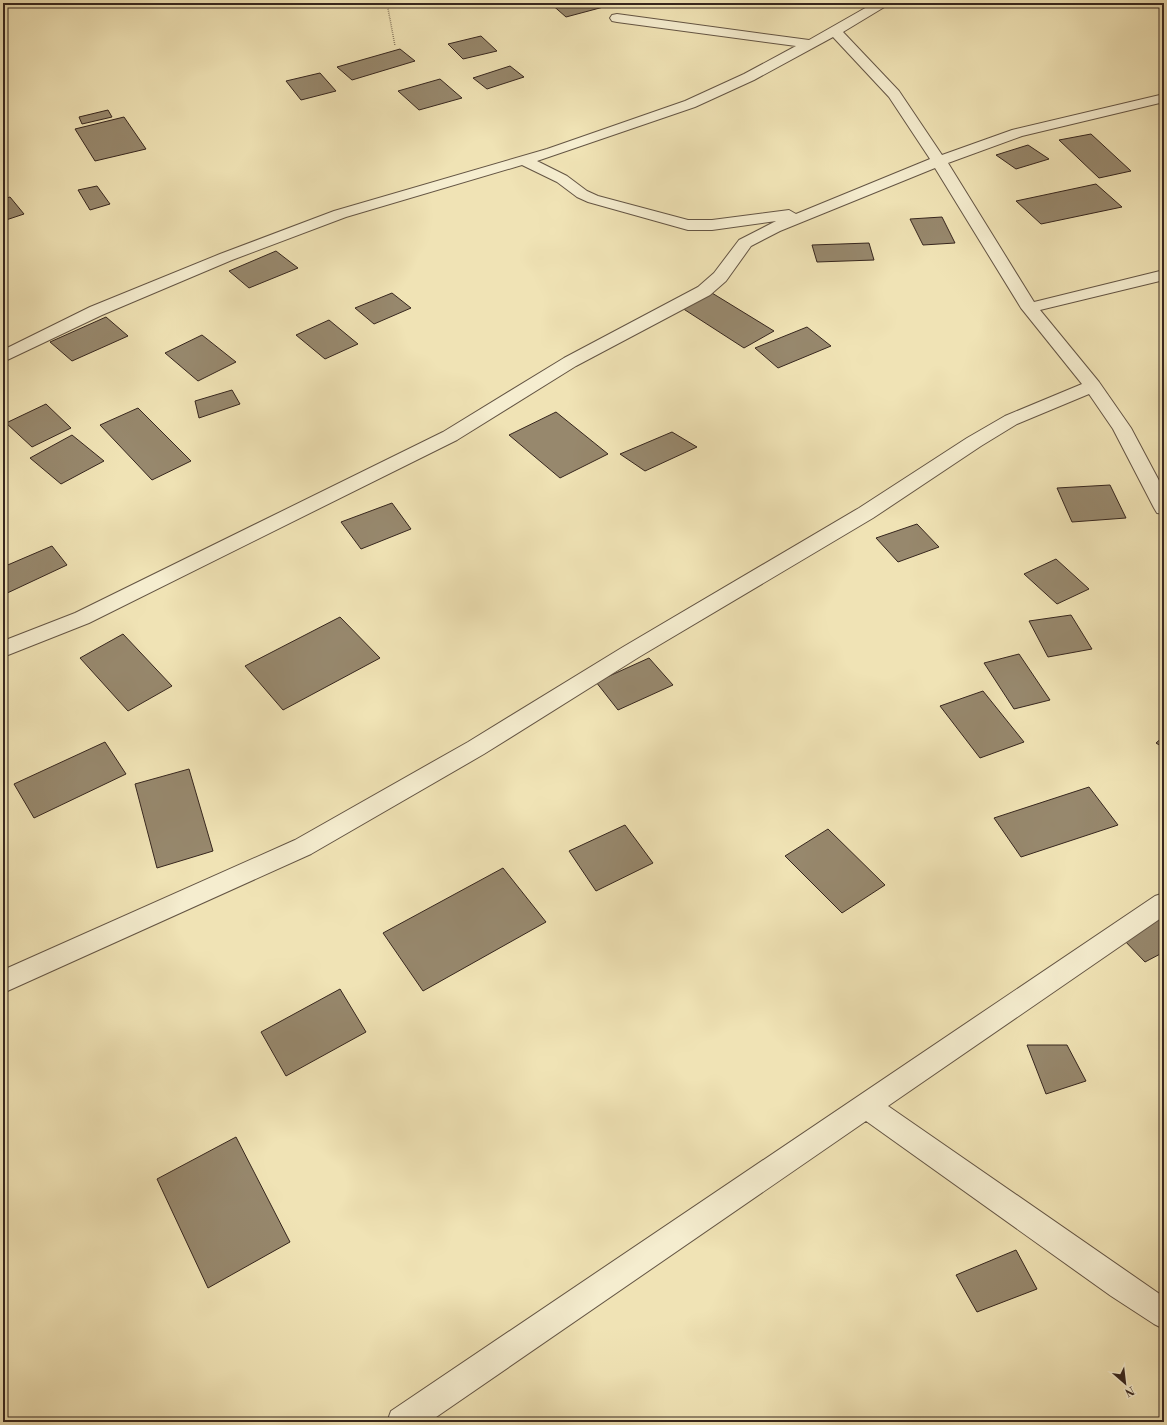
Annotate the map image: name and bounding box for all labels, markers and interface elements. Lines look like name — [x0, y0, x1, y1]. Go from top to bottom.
north arrow — [1105, 1363, 1145, 1403]
text: N — [1122, 1383, 1136, 1399]

